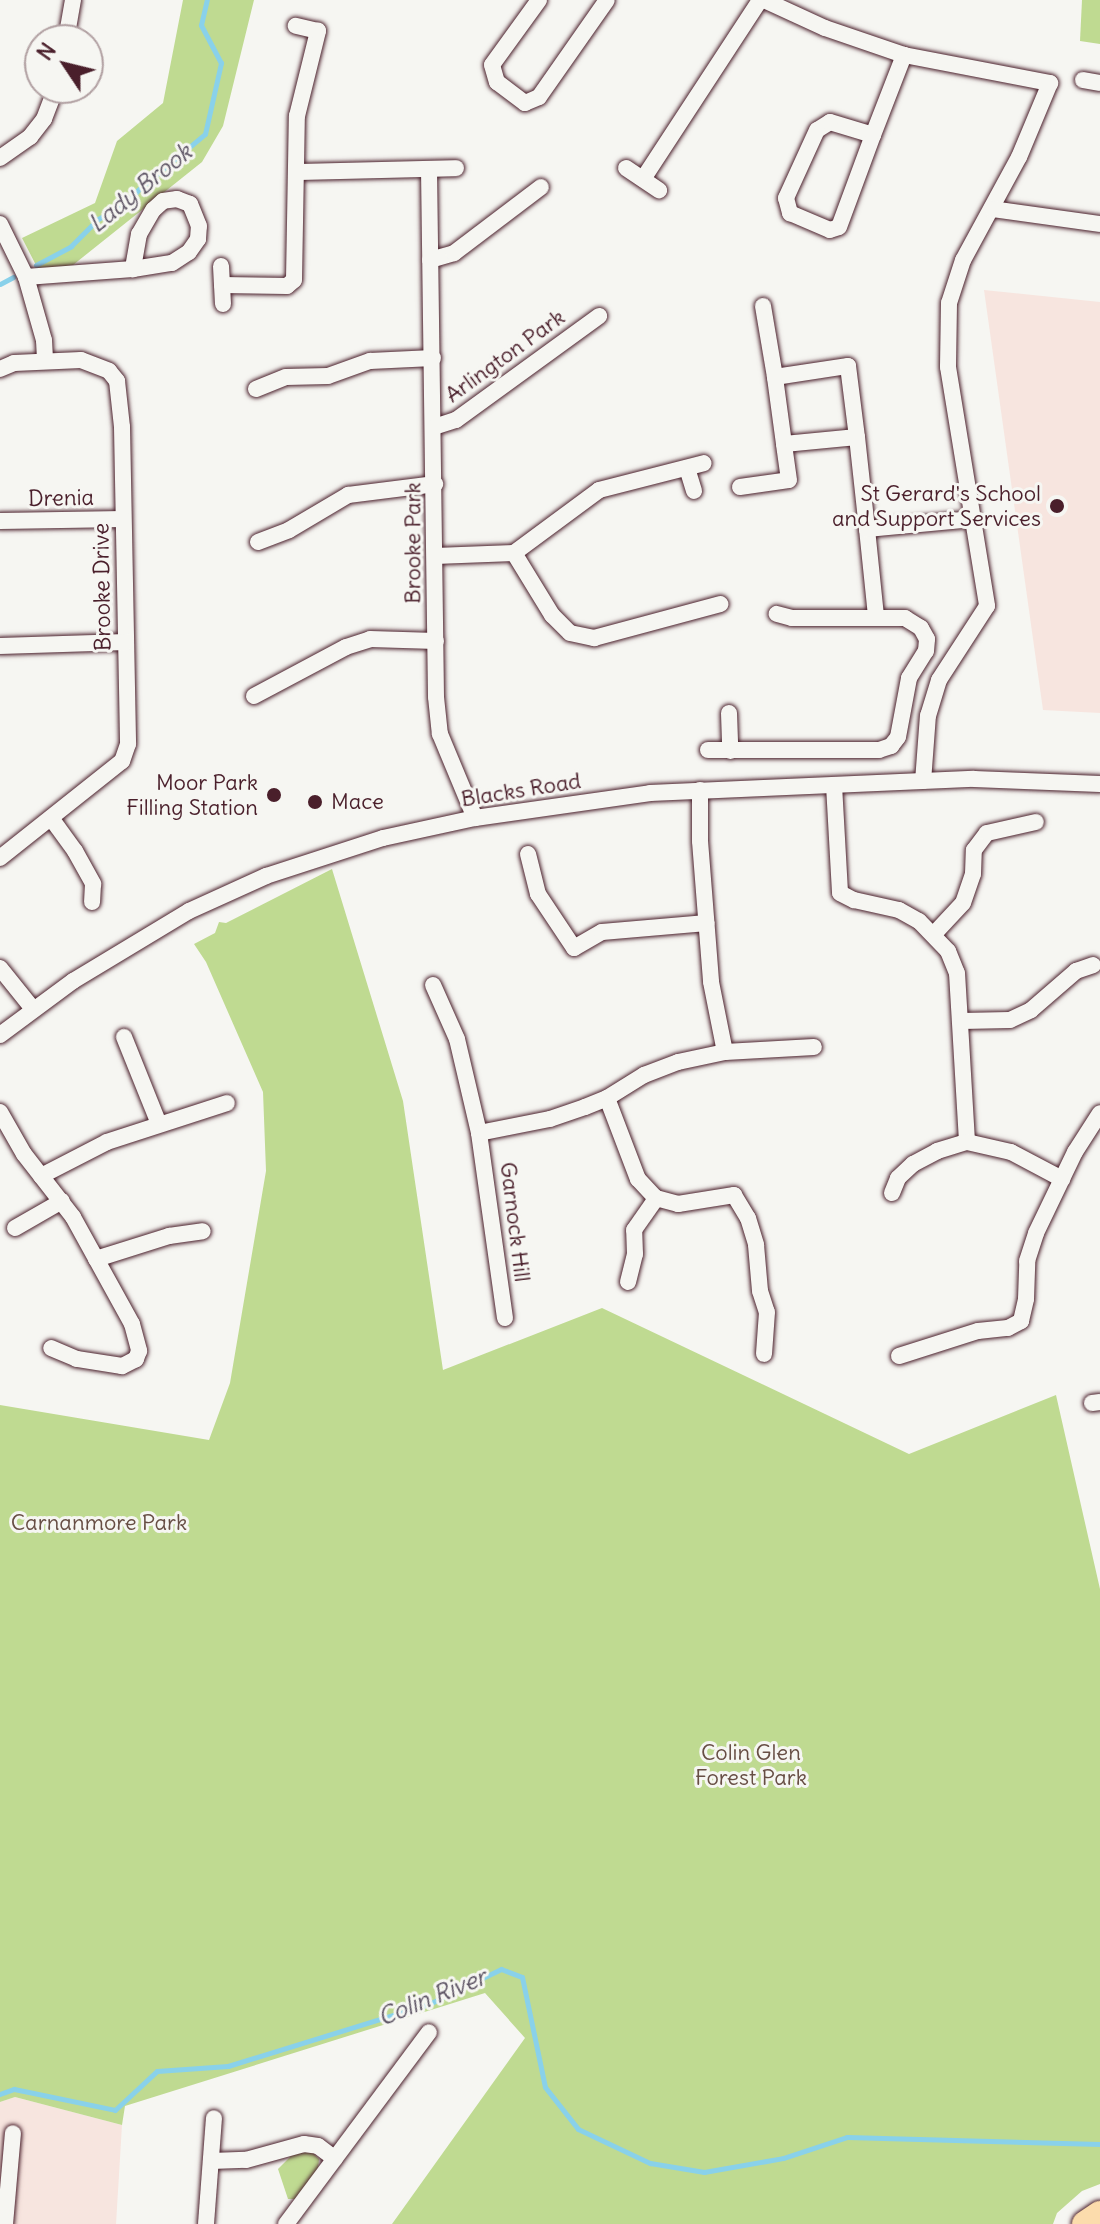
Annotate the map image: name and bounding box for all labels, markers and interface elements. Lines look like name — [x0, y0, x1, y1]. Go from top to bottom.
north arrow — [24, 24, 104, 104]
text: N — [30, 37, 62, 66]
water label: Lady Brook — [83, 138, 197, 238]
street label: Arlington Park — [440, 304, 570, 408]
place label: St Gerard's School and Support Services — [832, 480, 1041, 532]
street label: Brooke Park — [400, 482, 426, 604]
street label: Drenia — [28, 484, 94, 512]
marker: St Gerard's School and Support Services — [1048, 497, 1066, 515]
street label: Brooke Drive — [88, 523, 116, 651]
street label: Blacks Road — [459, 767, 583, 813]
place label: Moor Park Filling Station — [126, 769, 258, 820]
marker: Moor Park Filling Station — [265, 786, 283, 804]
place label: Mace — [331, 789, 384, 815]
marker: Mace — [306, 793, 324, 811]
street label: Garnock Hill — [495, 1160, 535, 1284]
park label: Carnanmore Park — [11, 1510, 187, 1536]
park label: Colin Glen Forest Park — [695, 1739, 807, 1790]
water label: Colin River — [374, 1962, 490, 2032]

